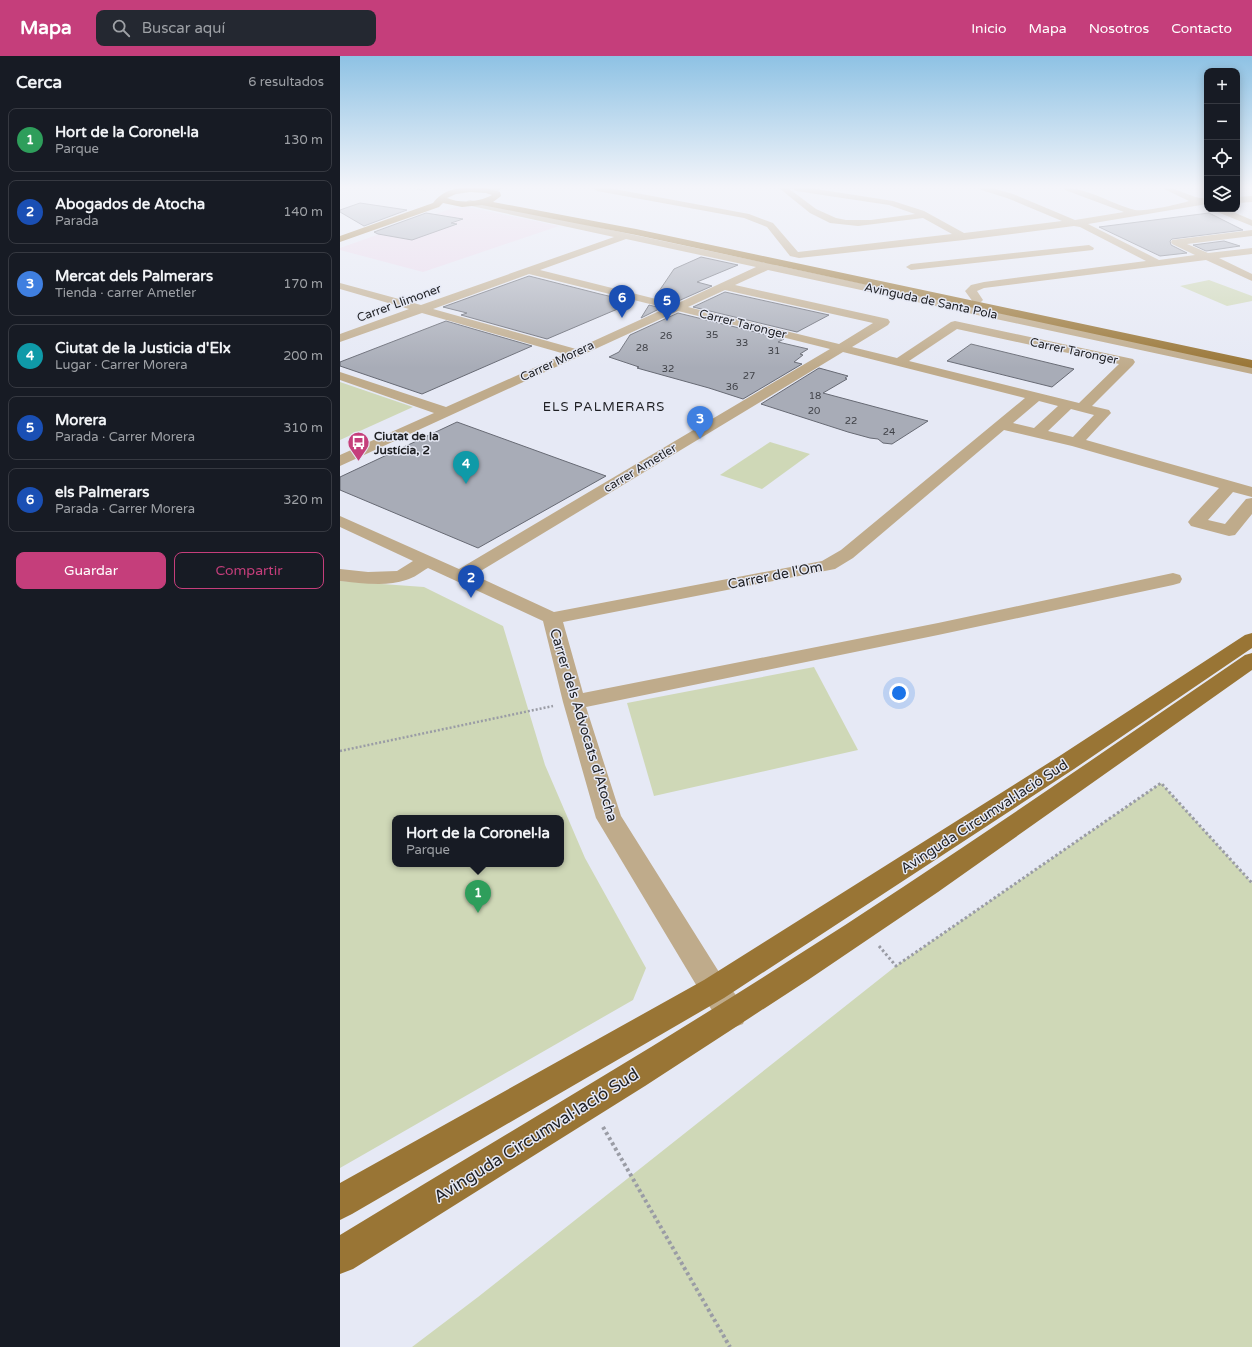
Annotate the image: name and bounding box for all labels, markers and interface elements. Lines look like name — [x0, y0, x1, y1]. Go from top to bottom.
search box — [96, 10, 376, 46]
text: Mapa — [20, 17, 72, 39]
icon: search — [110, 17, 132, 39]
text: Buscar aquí — [142, 19, 225, 37]
text: Inicio — [971, 20, 1007, 37]
text: Mapa — [1029, 20, 1067, 37]
text: Nosotros — [1089, 20, 1149, 37]
text: Contacto — [1171, 20, 1232, 37]
map controls — [1204, 68, 1240, 212]
button: + — [1204, 68, 1240, 104]
text: Cerca — [16, 72, 62, 93]
text: 6 resultados — [248, 74, 324, 90]
button: − — [1204, 104, 1240, 140]
text: Hort de la Coronel·la — [55, 123, 199, 141]
text: 1 — [26, 132, 34, 148]
text: 130 m — [283, 132, 323, 148]
button: locate — [1204, 140, 1240, 176]
text: Parque — [55, 141, 99, 157]
button: layers — [1204, 176, 1240, 212]
text: Abogados de Atocha — [55, 195, 205, 213]
text: 2 — [26, 204, 34, 220]
text: 140 m — [283, 204, 323, 220]
text: Parada — [55, 213, 99, 229]
text: Mercat dels Palmerars — [55, 267, 213, 285]
text: 3 — [26, 276, 34, 292]
text: 170 m — [283, 276, 323, 292]
street label: Avinguda de Santa Pola — [863, 280, 999, 322]
street label: Carrer Llimoner — [355, 281, 443, 325]
text: Tienda · carrer Ametler — [55, 285, 196, 301]
pin: 6 — [609, 285, 635, 318]
pin: 5 — [654, 288, 680, 321]
street label: Carrer Taronger — [698, 306, 789, 342]
house number: 35 — [706, 329, 718, 341]
house number: 26 — [660, 330, 672, 342]
street label: Carrer Taronger — [1029, 335, 1120, 367]
house number: 33 — [736, 337, 748, 349]
street label: Carrer Morera — [518, 338, 596, 384]
text: Ciutat de la Justicia d'Elx — [55, 339, 231, 357]
house number: 28 — [636, 342, 648, 354]
house number: 31 — [768, 345, 780, 357]
text: 4 — [26, 348, 34, 364]
text: 200 m — [283, 348, 323, 364]
text: Lugar · Carrer Morera — [55, 357, 188, 373]
house number: 32 — [662, 363, 674, 375]
house number: 27 — [743, 370, 755, 382]
house number: 36 — [726, 381, 738, 393]
house number: 18 — [809, 390, 821, 402]
district label: ELS PALMERARS — [543, 399, 665, 415]
house number: 20 — [808, 405, 820, 417]
pin: 3 — [687, 406, 713, 439]
text: Morera — [55, 411, 107, 429]
house number: 22 — [845, 415, 857, 427]
text: 5 — [26, 420, 34, 436]
text: 310 m — [283, 420, 323, 436]
house number: 24 — [883, 426, 895, 438]
text: Parada · Carrer Morera — [55, 429, 195, 445]
place label: Ciutat de la Justícia, 2 — [373, 429, 439, 457]
bus stop icon: Ciutat de la Justícia, 2 — [346, 430, 372, 463]
street label: carrer Ametler — [601, 441, 679, 495]
pin: 4 — [453, 451, 479, 484]
text: els Palmerars — [55, 483, 150, 501]
text: 6 — [26, 492, 34, 508]
text: 320 m — [283, 492, 323, 508]
text: Parada · Carrer Morera — [55, 501, 195, 517]
button: Guardar — [16, 552, 166, 589]
button: Compartir — [174, 552, 324, 589]
street label: Carrer de l'Om — [726, 558, 824, 593]
pin: 2 — [458, 565, 484, 598]
street label: Carrer dels Advocats d'Atocha — [546, 626, 621, 824]
your location — [889, 683, 909, 703]
street label: Avinguda Circumval·lació Sud — [897, 756, 1071, 877]
popup — [392, 815, 564, 867]
text: Hort de la Coronel·la — [406, 824, 550, 842]
text: Parque — [406, 842, 450, 858]
pin: 1 — [465, 880, 491, 913]
street label: Avinguda Circumval·lació Sud — [430, 1063, 643, 1207]

